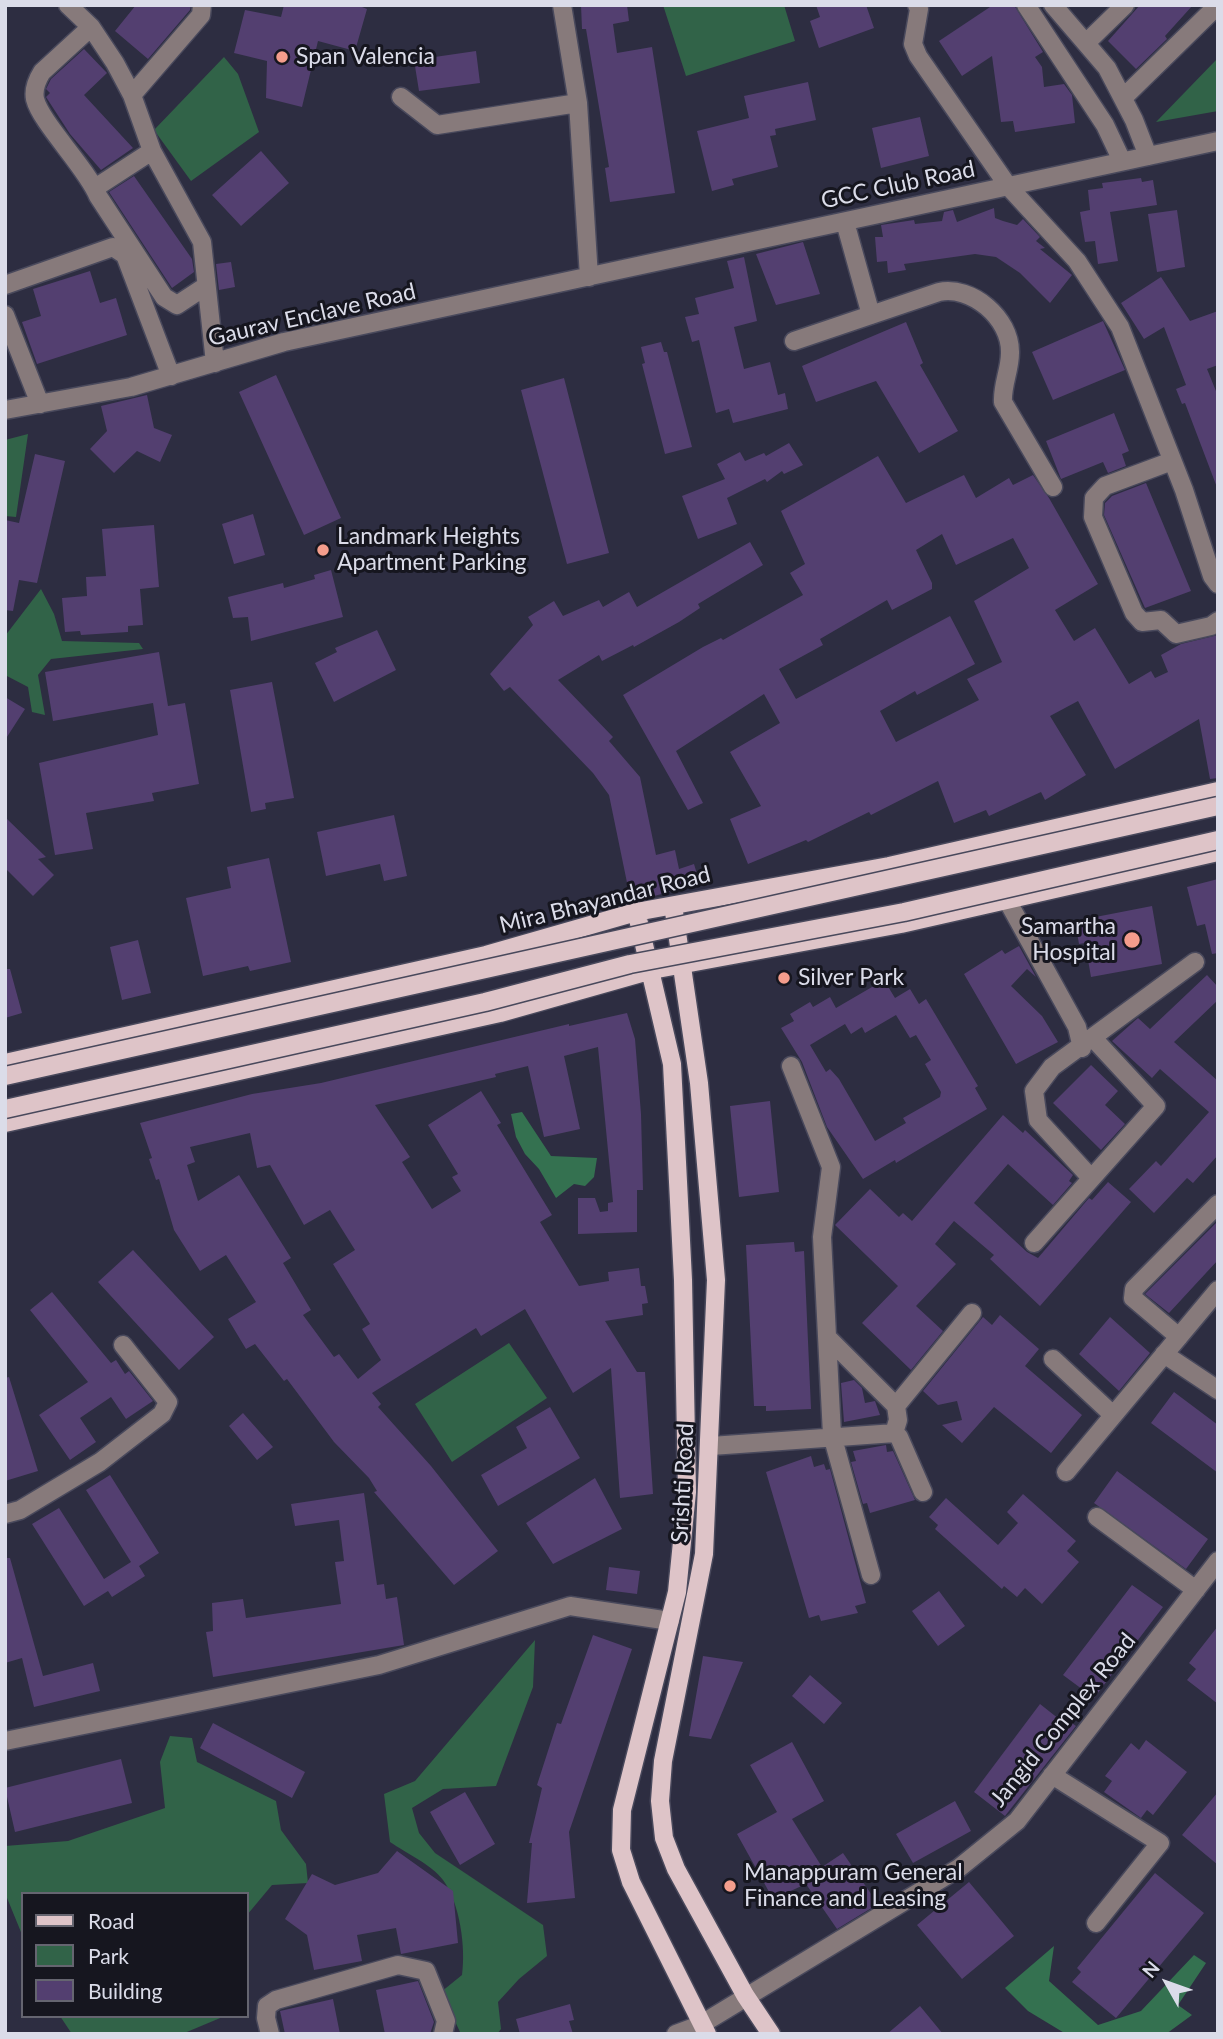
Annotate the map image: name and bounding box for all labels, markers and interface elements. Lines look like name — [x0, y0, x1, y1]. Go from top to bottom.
place label: Span Valencia — [296, 43, 435, 71]
marker: Span Valencia — [274, 49, 290, 65]
street label: GCC Club Road — [819, 155, 977, 215]
street label: Gaurav Enclave Road — [206, 278, 418, 352]
place label: Landmark Heights Apartment Parking — [337, 523, 527, 577]
marker: Landmark Heights Apartment Parking — [315, 542, 331, 558]
street label: Mira Bhayandar Road — [497, 860, 713, 940]
place label: Samartha Hospital — [1021, 913, 1116, 967]
marker: Samartha Hospital — [1122, 930, 1142, 950]
place label: Silver Park — [798, 964, 904, 992]
marker: Silver Park — [776, 970, 792, 986]
street label: Srishti Road — [666, 1422, 700, 1544]
street label: Jangid Complex Road — [984, 1628, 1142, 1812]
place label: Manappuram General Finance and Leasing — [744, 1859, 963, 1913]
marker: Manappuram General Finance and Leasing — [722, 1878, 738, 1894]
legend — [21, 1892, 248, 2018]
text: Road — [88, 1908, 135, 1933]
text: Park — [88, 1943, 129, 1968]
north arrow — [1132, 1948, 1202, 2018]
text: N — [1137, 1956, 1164, 1982]
text: Building — [88, 1978, 163, 2003]

